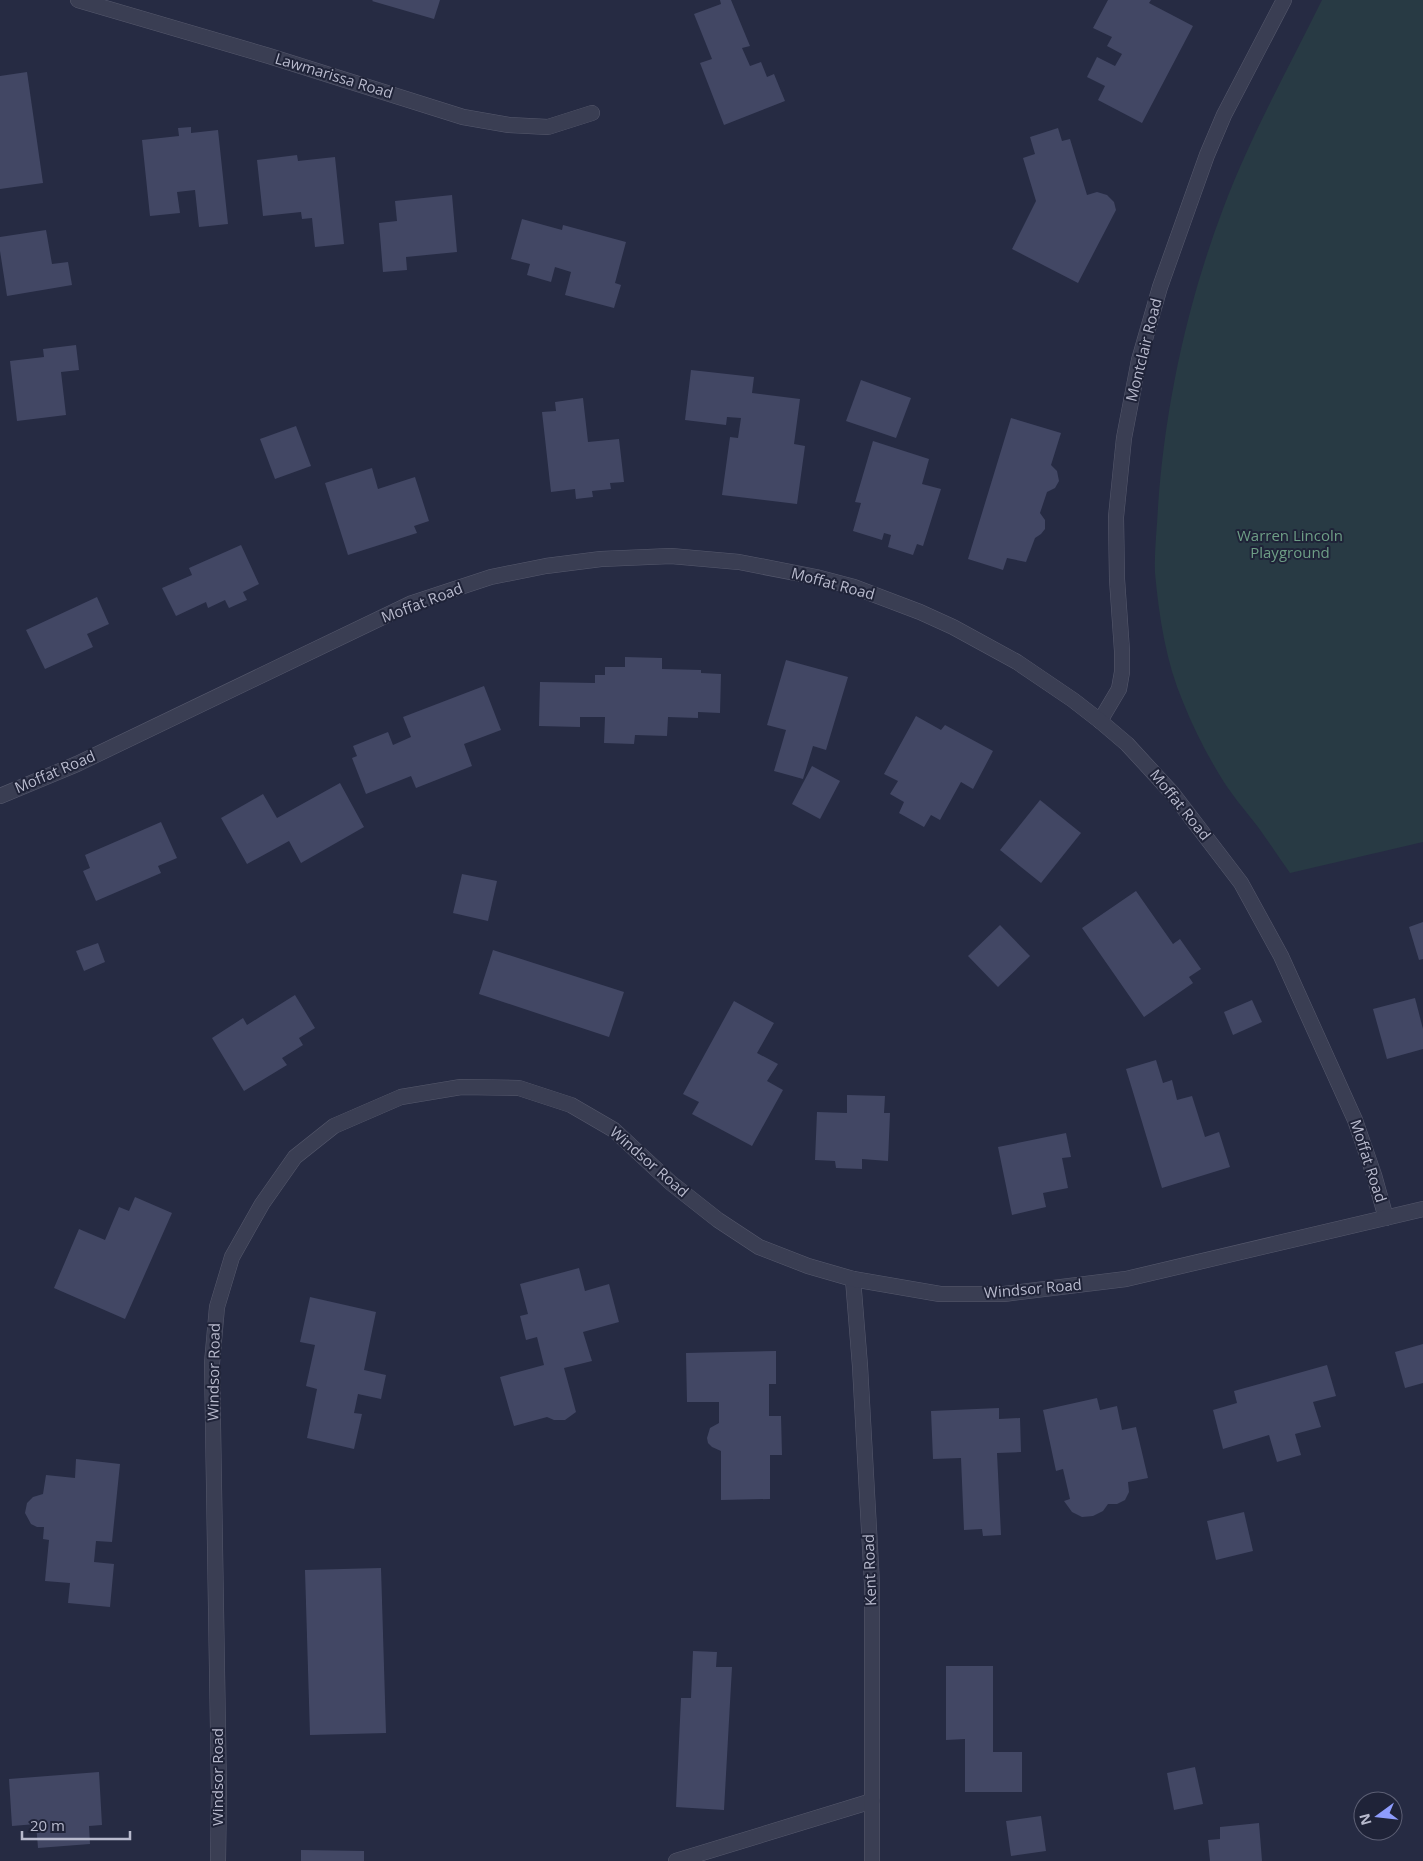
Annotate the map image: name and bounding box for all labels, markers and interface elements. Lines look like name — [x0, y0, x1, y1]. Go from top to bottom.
street label: Lawmarissa Road — [273, 48, 396, 102]
street label: Montclair Road — [1121, 296, 1166, 404]
park label: Warren Lincoln Playground — [1237, 525, 1343, 562]
street label: Moffat Road — [789, 562, 877, 604]
street label: Moffat Road — [378, 577, 465, 627]
street label: Moffat Road — [11, 745, 98, 797]
street label: Moffat Road — [1146, 765, 1216, 844]
street label: Moffat Road — [1346, 1117, 1392, 1205]
street label: Windsor Road — [606, 1122, 693, 1201]
street label: Windsor Road — [983, 1274, 1083, 1302]
street label: Windsor Road — [202, 1323, 224, 1421]
street label: Kent Road — [858, 1534, 880, 1606]
street label: Windsor Road — [207, 1728, 227, 1826]
north arrow — [1353, 1791, 1403, 1841]
scale bar — [22, 1808, 130, 1840]
text: N — [1354, 1812, 1376, 1827]
text: 20 m — [30, 1815, 65, 1835]

